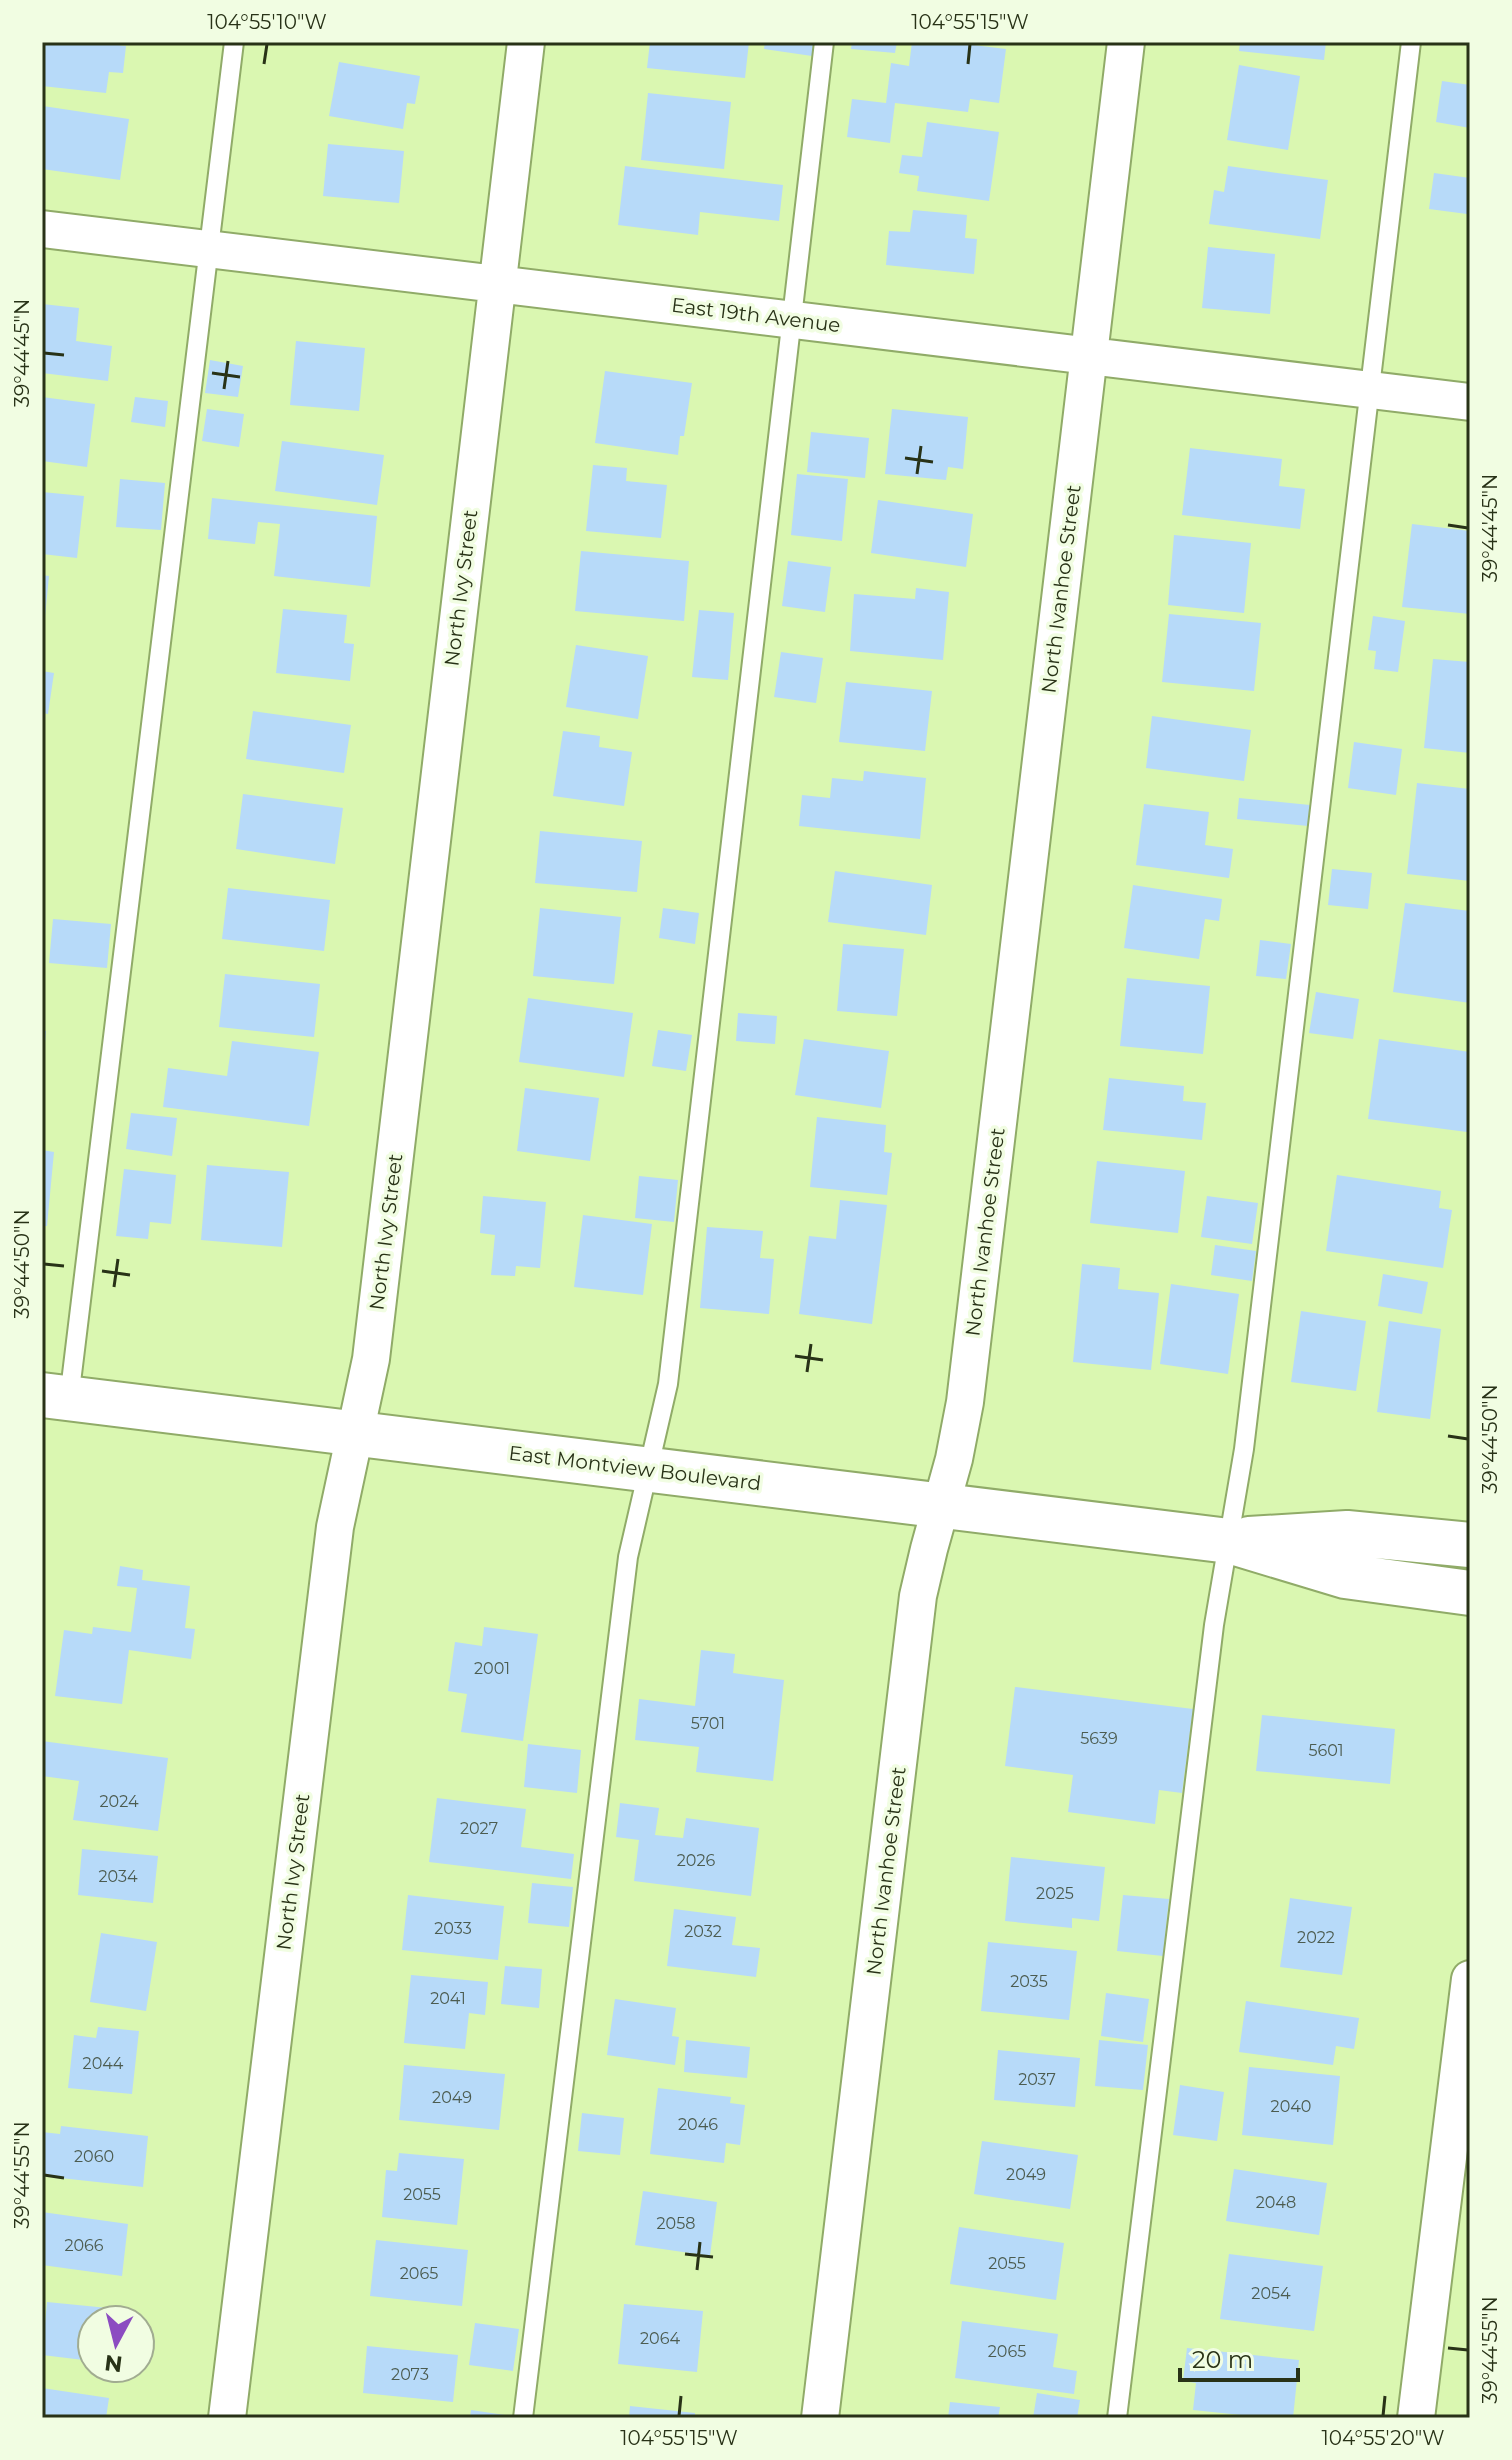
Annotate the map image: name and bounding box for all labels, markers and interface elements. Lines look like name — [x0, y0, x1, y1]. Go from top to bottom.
text: 104°55'10"W — [207, 10, 327, 34]
text: 104°55'15"W — [911, 10, 1029, 34]
street label: East 19th Avenue — [670, 293, 842, 337]
text: 39°44'45"N — [10, 299, 34, 407]
text: 39°44'45"N — [1478, 474, 1502, 582]
street label: North Ivanhoe Street — [1036, 483, 1086, 695]
street label: North Ivy Street — [440, 508, 482, 668]
street label: North Ivanhoe Street — [960, 1126, 1010, 1338]
street label: North Ivy Street — [365, 1152, 407, 1312]
text: 39°44'50"N — [10, 1209, 34, 1319]
text: 39°44'50"N — [1478, 1384, 1502, 1494]
street label: East Montview Boulevard — [507, 1441, 763, 1495]
house number: 2001 — [474, 1659, 510, 1678]
house number: 5701 — [691, 1714, 725, 1733]
house number: 5639 — [1080, 1729, 1118, 1748]
house number: 5601 — [1308, 1741, 1344, 1760]
street label: North Ivanhoe Street — [861, 1765, 911, 1977]
house number: 2024 — [100, 1792, 139, 1811]
street label: North Ivy Street — [272, 1792, 314, 1952]
house number: 2027 — [460, 1819, 498, 1838]
house number: 2026 — [677, 1851, 715, 1870]
house number: 2034 — [98, 1867, 138, 1886]
house number: 2025 — [1036, 1884, 1074, 1903]
house number: 2033 — [434, 1919, 472, 1938]
house number: 2032 — [684, 1922, 722, 1941]
house number: 2022 — [1297, 1928, 1335, 1947]
house number: 2035 — [1010, 1972, 1048, 1991]
house number: 2041 — [430, 1989, 466, 2008]
house number: 2044 — [83, 2054, 124, 2073]
house number: 2037 — [1018, 2070, 1056, 2089]
house number: 2049 — [432, 2088, 472, 2107]
house number: 2040 — [1271, 2097, 1311, 2116]
house number: 2046 — [678, 2115, 718, 2134]
text: 39°44'55"N — [10, 2121, 34, 2229]
house number: 2060 — [74, 2147, 114, 2166]
house number: 2049 — [1006, 2165, 1046, 2184]
house number: 2055 — [403, 2185, 441, 2204]
house number: 2048 — [1256, 2193, 1296, 2212]
house number: 2058 — [657, 2214, 695, 2233]
house number: 2066 — [64, 2236, 104, 2255]
house number: 2055 — [988, 2254, 1026, 2273]
house number: 2065 — [400, 2264, 438, 2283]
house number: 2054 — [1251, 2284, 1291, 2303]
text: 39°44'55"N — [1478, 2296, 1502, 2404]
north arrow — [76, 2304, 156, 2384]
house number: 2064 — [640, 2329, 680, 2348]
scale bar — [1180, 2332, 1298, 2382]
house number: 2065 — [988, 2342, 1026, 2361]
text: 20 m — [1192, 2345, 1253, 2374]
text: N — [103, 2349, 124, 2378]
house number: 2073 — [391, 2365, 429, 2384]
text: 104°55'15"W — [620, 2426, 738, 2450]
text: 104°55'20"W — [1321, 2426, 1445, 2450]

